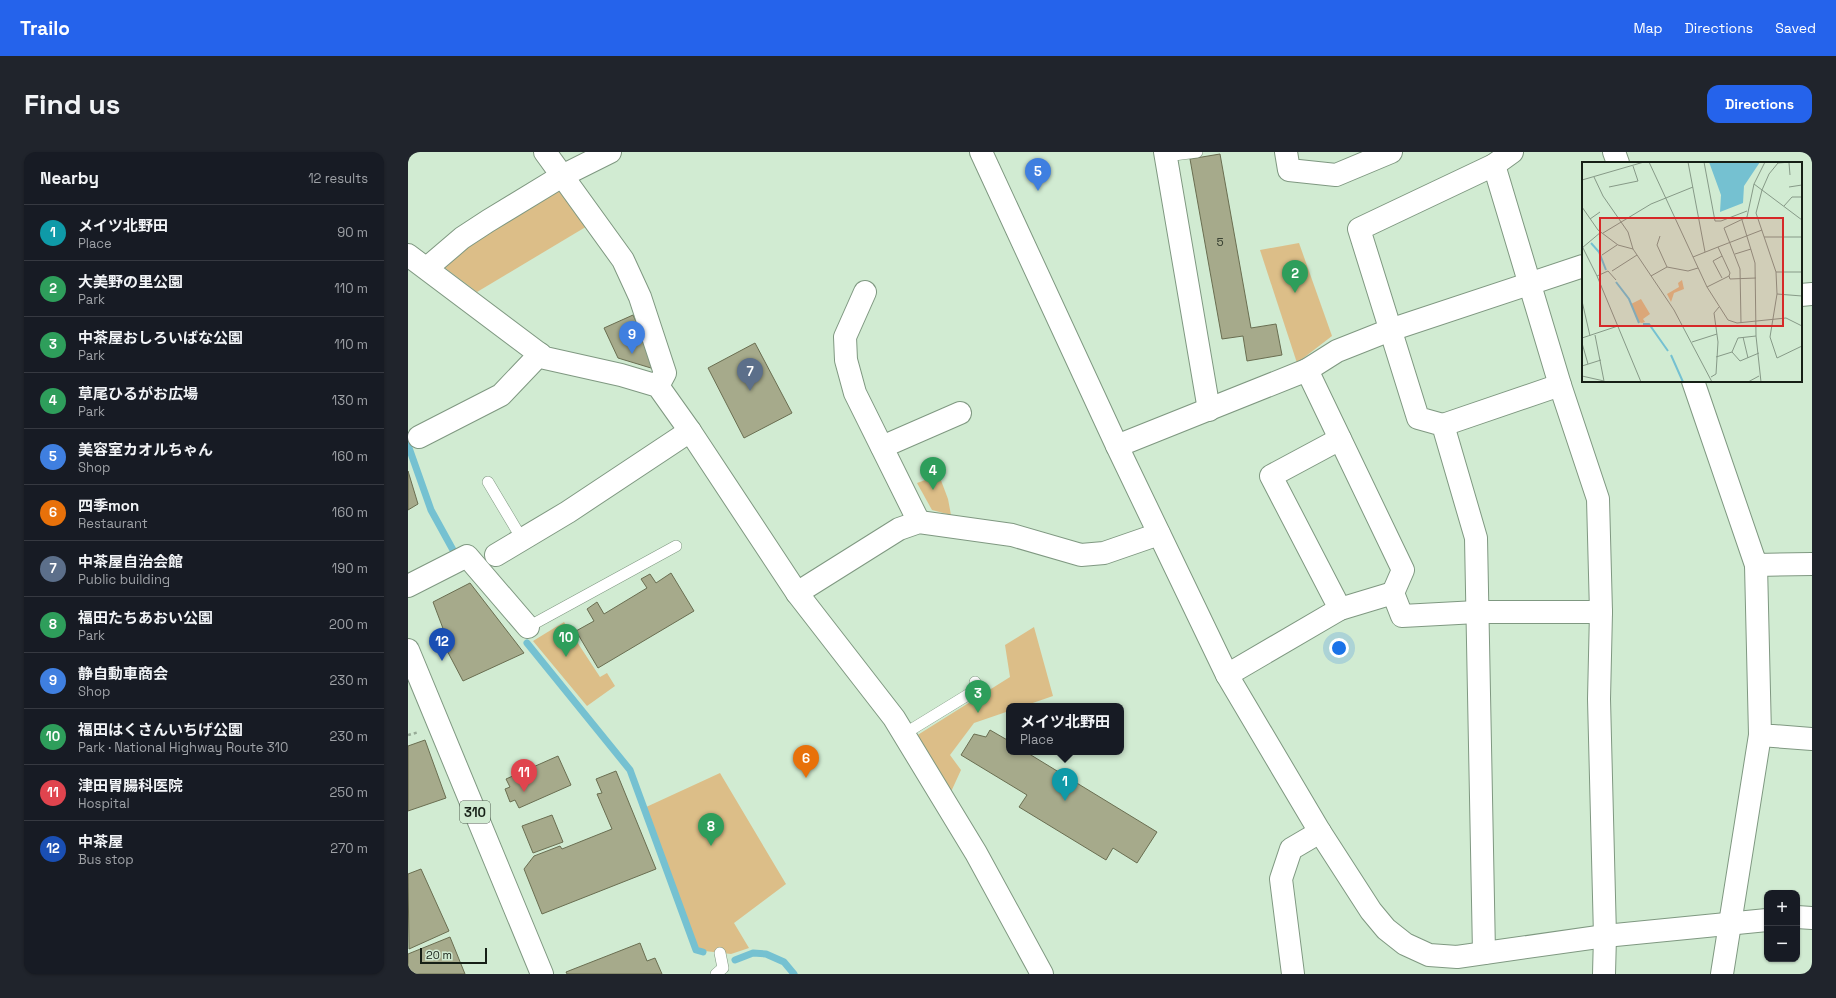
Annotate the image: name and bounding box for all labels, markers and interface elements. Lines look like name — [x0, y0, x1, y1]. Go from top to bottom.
text: Trailo — [20, 16, 70, 41]
text: Map — [1633, 19, 1663, 37]
text: Directions — [1685, 19, 1753, 37]
text: Saved — [1775, 19, 1816, 37]
button: Directions — [1707, 85, 1812, 123]
text: Find us — [24, 86, 121, 122]
pin: 5 — [1025, 158, 1051, 191]
inset map — [1582, 162, 1802, 382]
text: Nearby — [40, 167, 99, 189]
text: 12 results — [308, 170, 368, 187]
text: メイツ北野田 — [78, 216, 168, 235]
text: 1 — [50, 224, 56, 241]
text: 90 m — [337, 224, 368, 241]
house number: 5 — [1216, 234, 1224, 250]
text: Place — [78, 235, 112, 252]
pin: 2 — [1282, 260, 1308, 293]
text: 大美野の里公園 — [78, 272, 183, 291]
text: 2 — [49, 280, 57, 297]
text: 110 m — [334, 280, 368, 297]
text: Park — [78, 291, 105, 308]
pin: 9 — [619, 321, 645, 354]
text: 中茶屋おしろいばな公園 — [78, 328, 243, 347]
text: 3 — [49, 336, 57, 353]
text: 110 m — [334, 336, 368, 353]
text: Park — [78, 347, 105, 364]
pin: 7 — [737, 358, 763, 391]
text: 草尾ひるがお広場 — [78, 384, 198, 403]
text: 4 — [49, 392, 57, 409]
text: 130 m — [332, 392, 368, 409]
text: Park — [78, 403, 105, 420]
text: 美容室カオルちゃん — [78, 440, 213, 459]
text: 5 — [49, 448, 57, 465]
text: 160 m — [332, 448, 368, 465]
pin: 4 — [920, 457, 946, 490]
text: Shop — [78, 459, 110, 476]
text: 四季mon — [78, 496, 139, 515]
text: 6 — [49, 504, 57, 521]
text: 160 m — [332, 504, 368, 521]
text: Restaurant — [78, 515, 148, 532]
text: 中茶屋自治会館 — [78, 552, 183, 571]
text: 7 — [49, 560, 57, 577]
text: 190 m — [332, 560, 368, 577]
text: Public building — [78, 571, 170, 588]
text: 福田たちあおい公園 — [78, 608, 213, 627]
text: 8 — [49, 616, 57, 633]
text: 200 m — [329, 616, 368, 633]
pin: 10 — [553, 624, 579, 657]
text: Park — [78, 627, 105, 644]
pin: 12 — [429, 628, 455, 661]
your location — [1329, 638, 1349, 658]
text: 静自動車商会 — [78, 664, 168, 683]
text: 9 — [49, 672, 57, 689]
text: 230 m — [330, 672, 368, 689]
pin: 3 — [965, 680, 991, 713]
text: Shop — [78, 683, 110, 700]
popup — [1006, 703, 1124, 755]
text: メイツ北野田 — [1020, 712, 1110, 731]
text: 福田はくさんいちげ公園 — [78, 720, 243, 739]
text: 10 — [46, 728, 60, 745]
text: 230 m — [330, 728, 368, 745]
text: Place — [1020, 731, 1054, 748]
text: Park · National Highway Route 310 — [78, 739, 288, 756]
pin: 6 — [793, 745, 819, 778]
pin: 11 — [511, 759, 537, 792]
pin: 1 — [1052, 768, 1078, 801]
text: 津田胃腸科医院 — [78, 776, 183, 795]
text: 11 — [47, 784, 59, 801]
text: 250 m — [330, 784, 368, 801]
text: Hospital — [78, 795, 130, 812]
road number: 310 — [460, 801, 490, 823]
pin: 8 — [698, 813, 724, 846]
text: 中茶屋 — [78, 832, 123, 851]
text: 12 — [46, 840, 60, 857]
text: 270 m — [330, 840, 368, 857]
text: Bus stop — [78, 851, 134, 868]
map controls — [1764, 890, 1800, 962]
button: + — [1764, 890, 1800, 926]
button: − — [1764, 926, 1800, 962]
scale bar — [420, 946, 487, 965]
text: 20 m — [426, 948, 452, 962]

